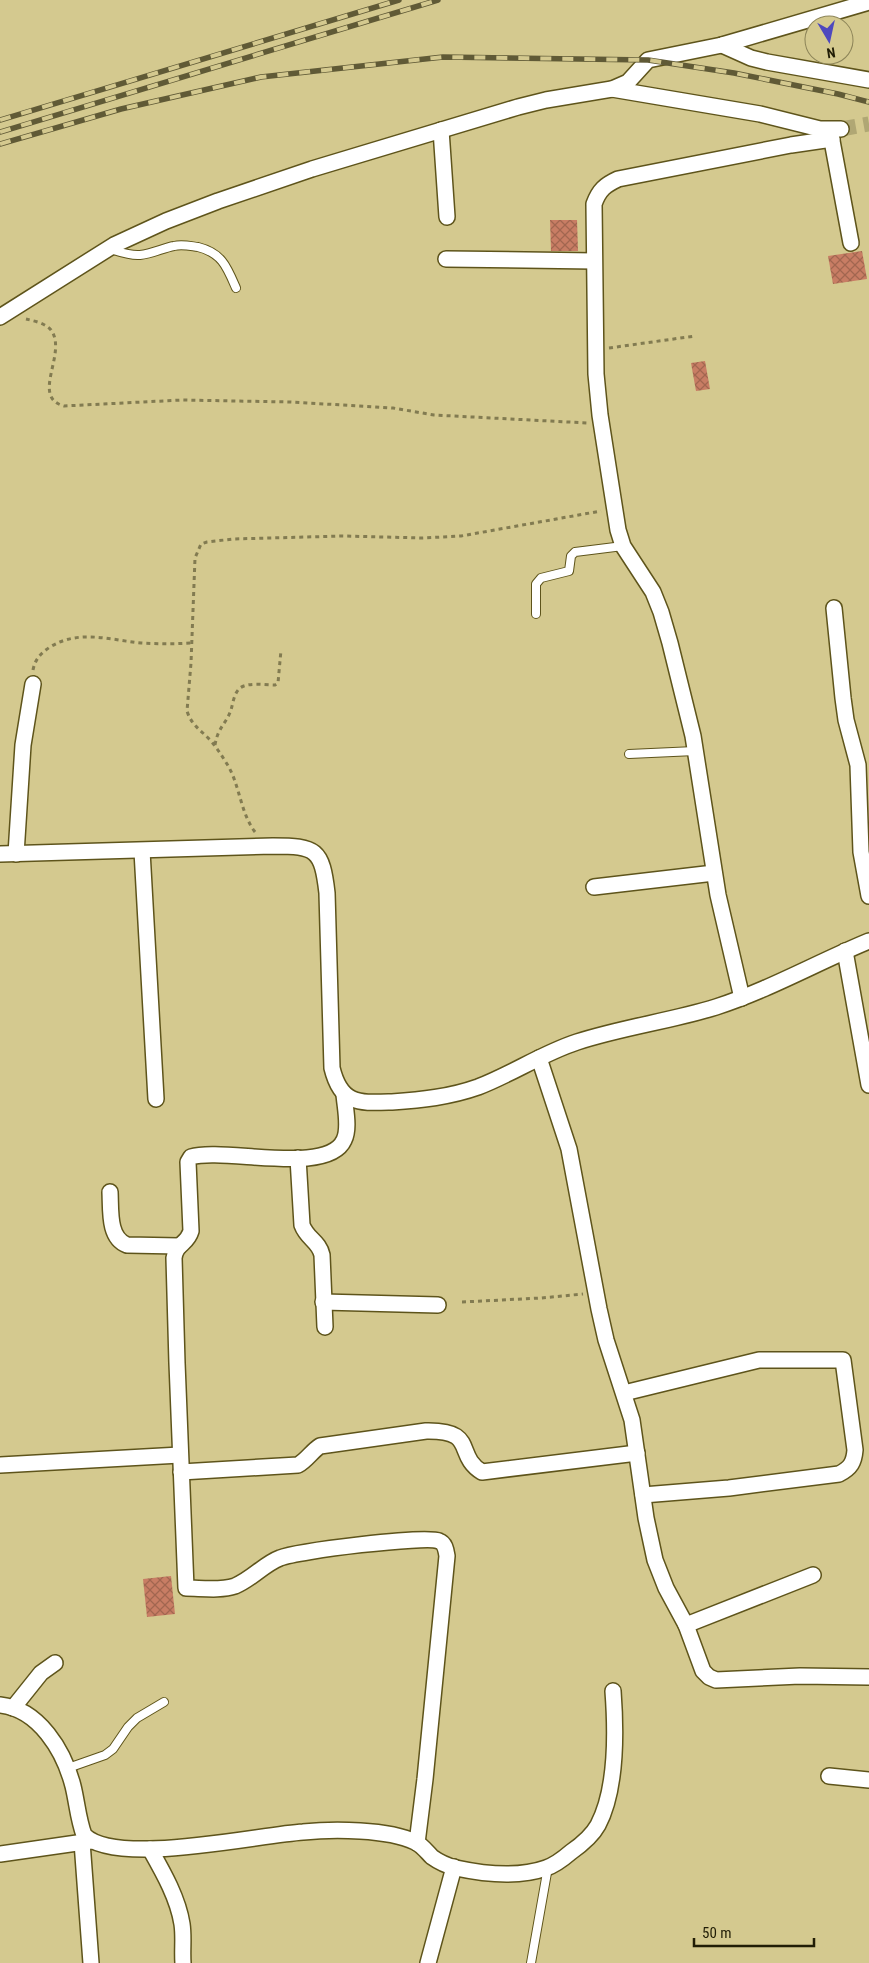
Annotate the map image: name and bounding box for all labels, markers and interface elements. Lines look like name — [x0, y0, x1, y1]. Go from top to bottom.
north arrow — [804, 15, 854, 65]
text: N — [826, 44, 837, 61]
scale bar — [694, 1916, 814, 1948]
text: 50 m — [702, 1924, 732, 1942]

